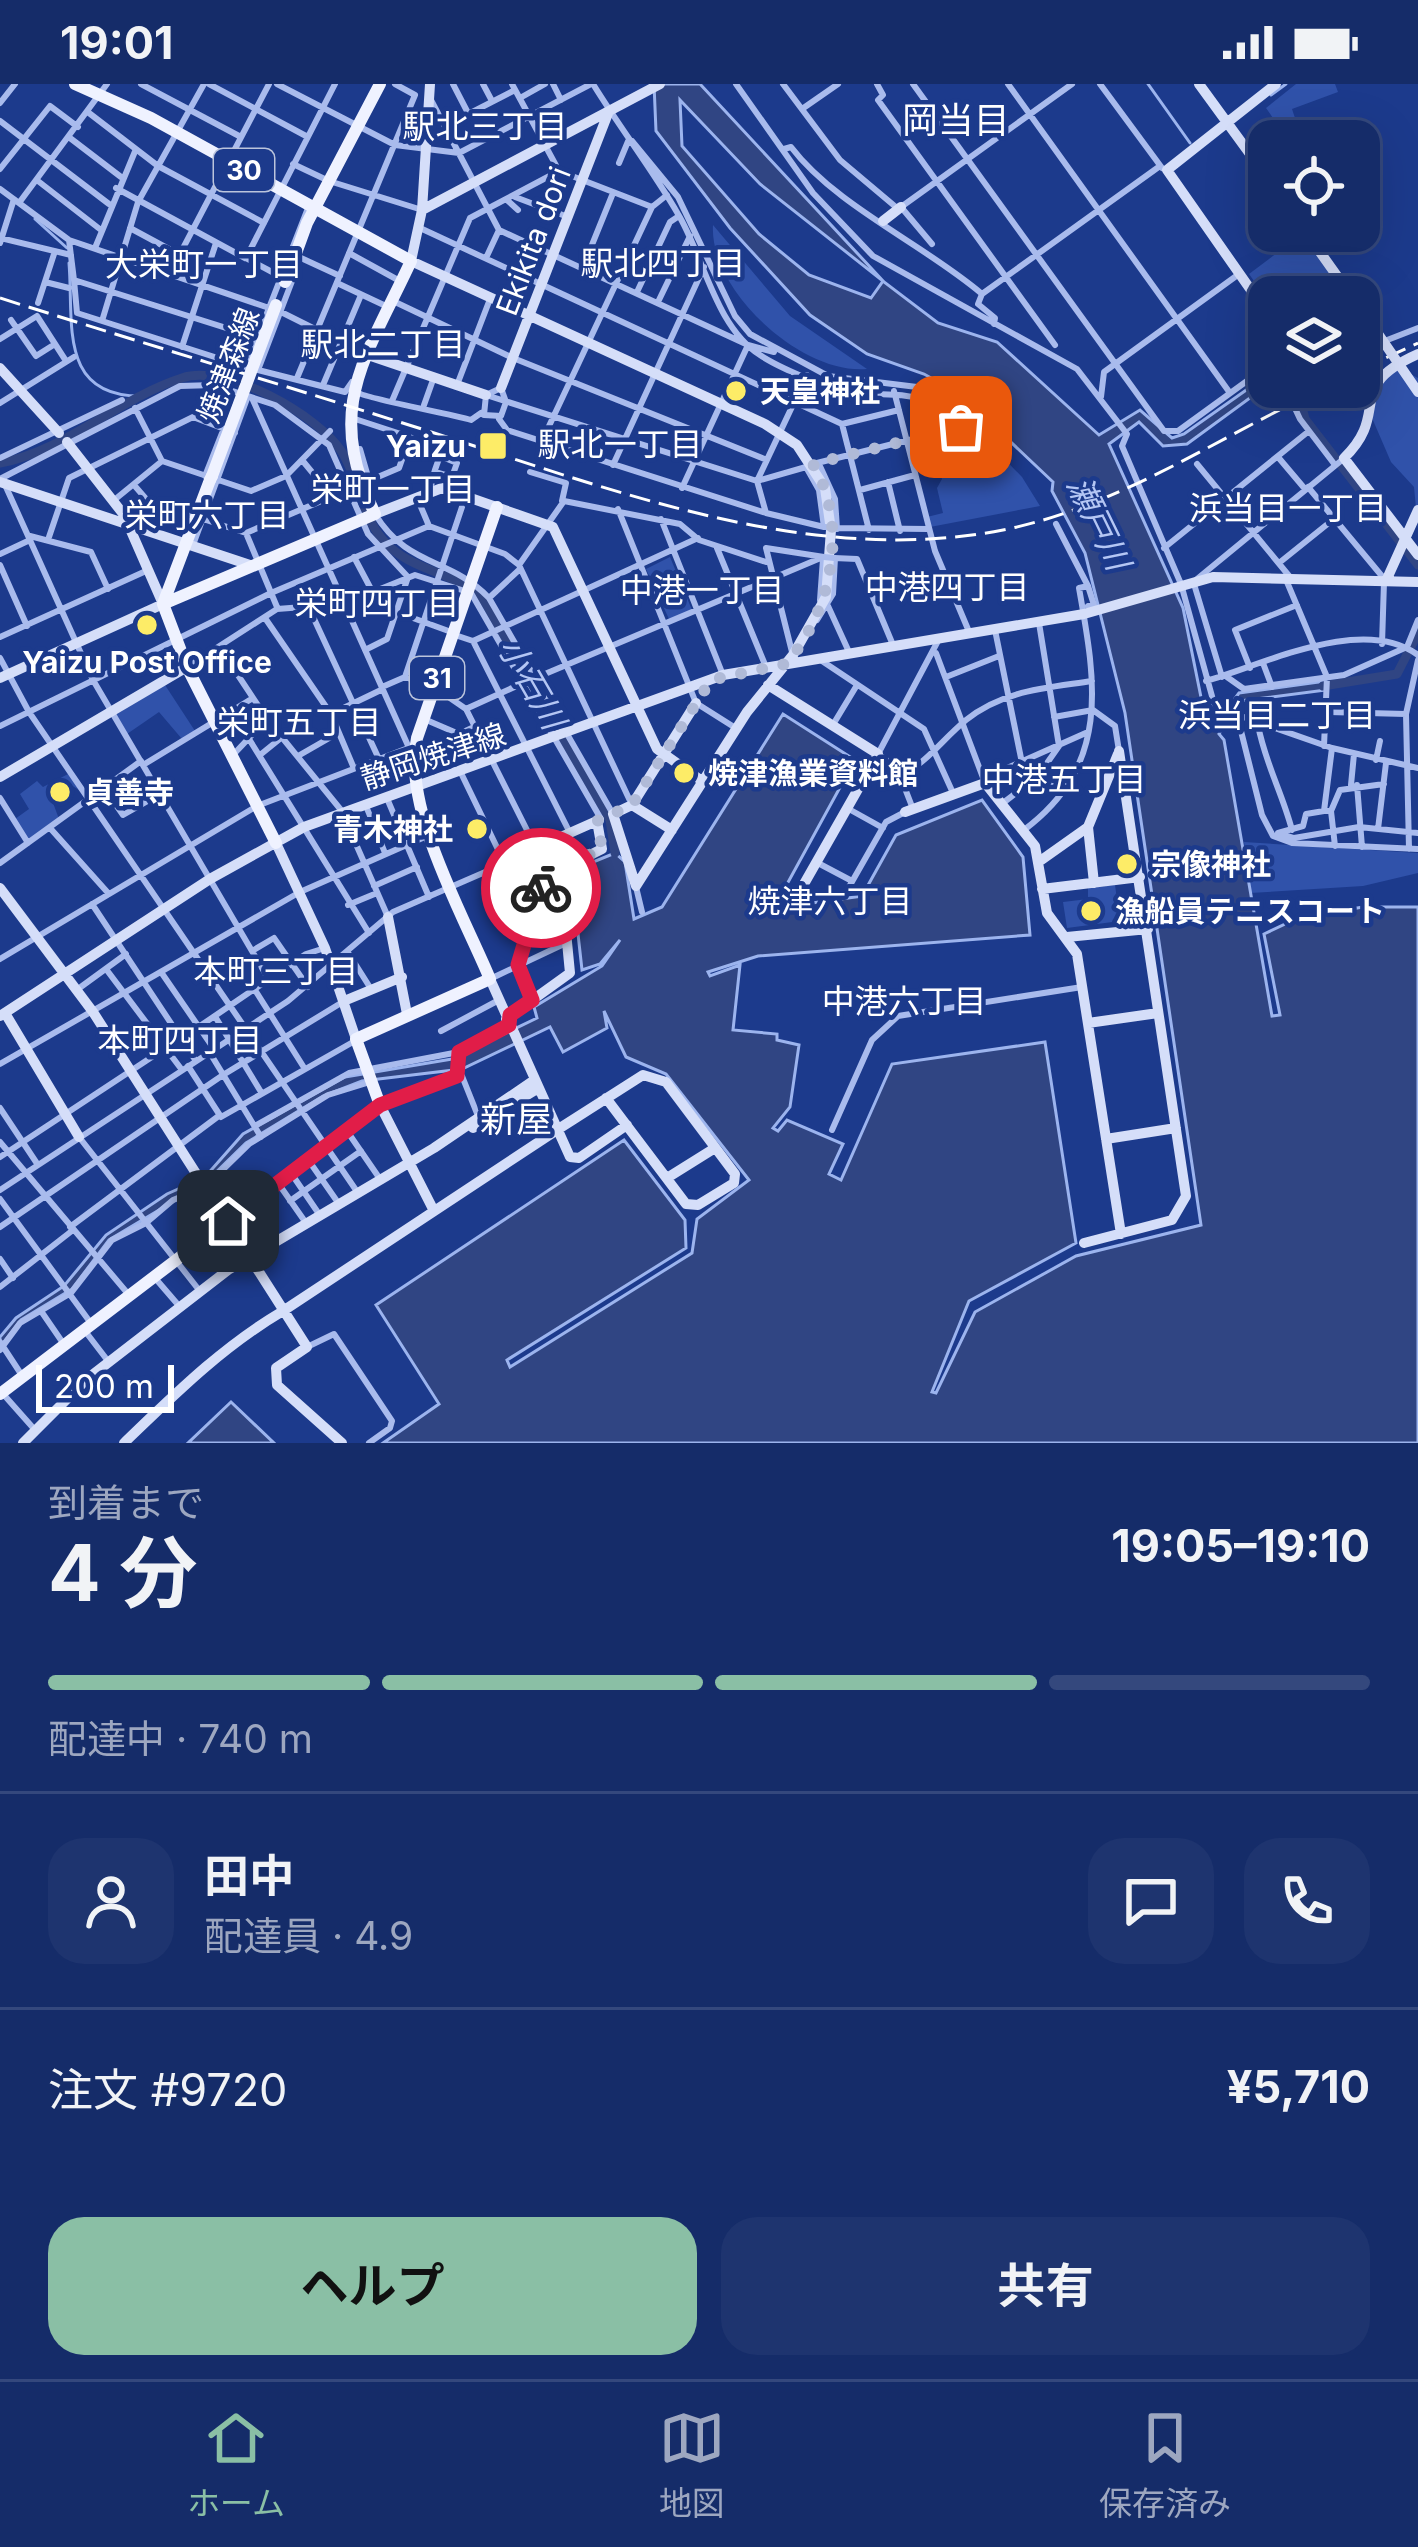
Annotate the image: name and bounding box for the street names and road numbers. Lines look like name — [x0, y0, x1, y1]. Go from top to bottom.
road number: 30 — [214, 149, 274, 191]
street label: Ekikita dori — [488, 162, 578, 320]
street label: 焼津森線 — [190, 303, 266, 427]
road number: 31 — [410, 657, 464, 699]
street label: 静岡焼津線 — [356, 716, 510, 796]

